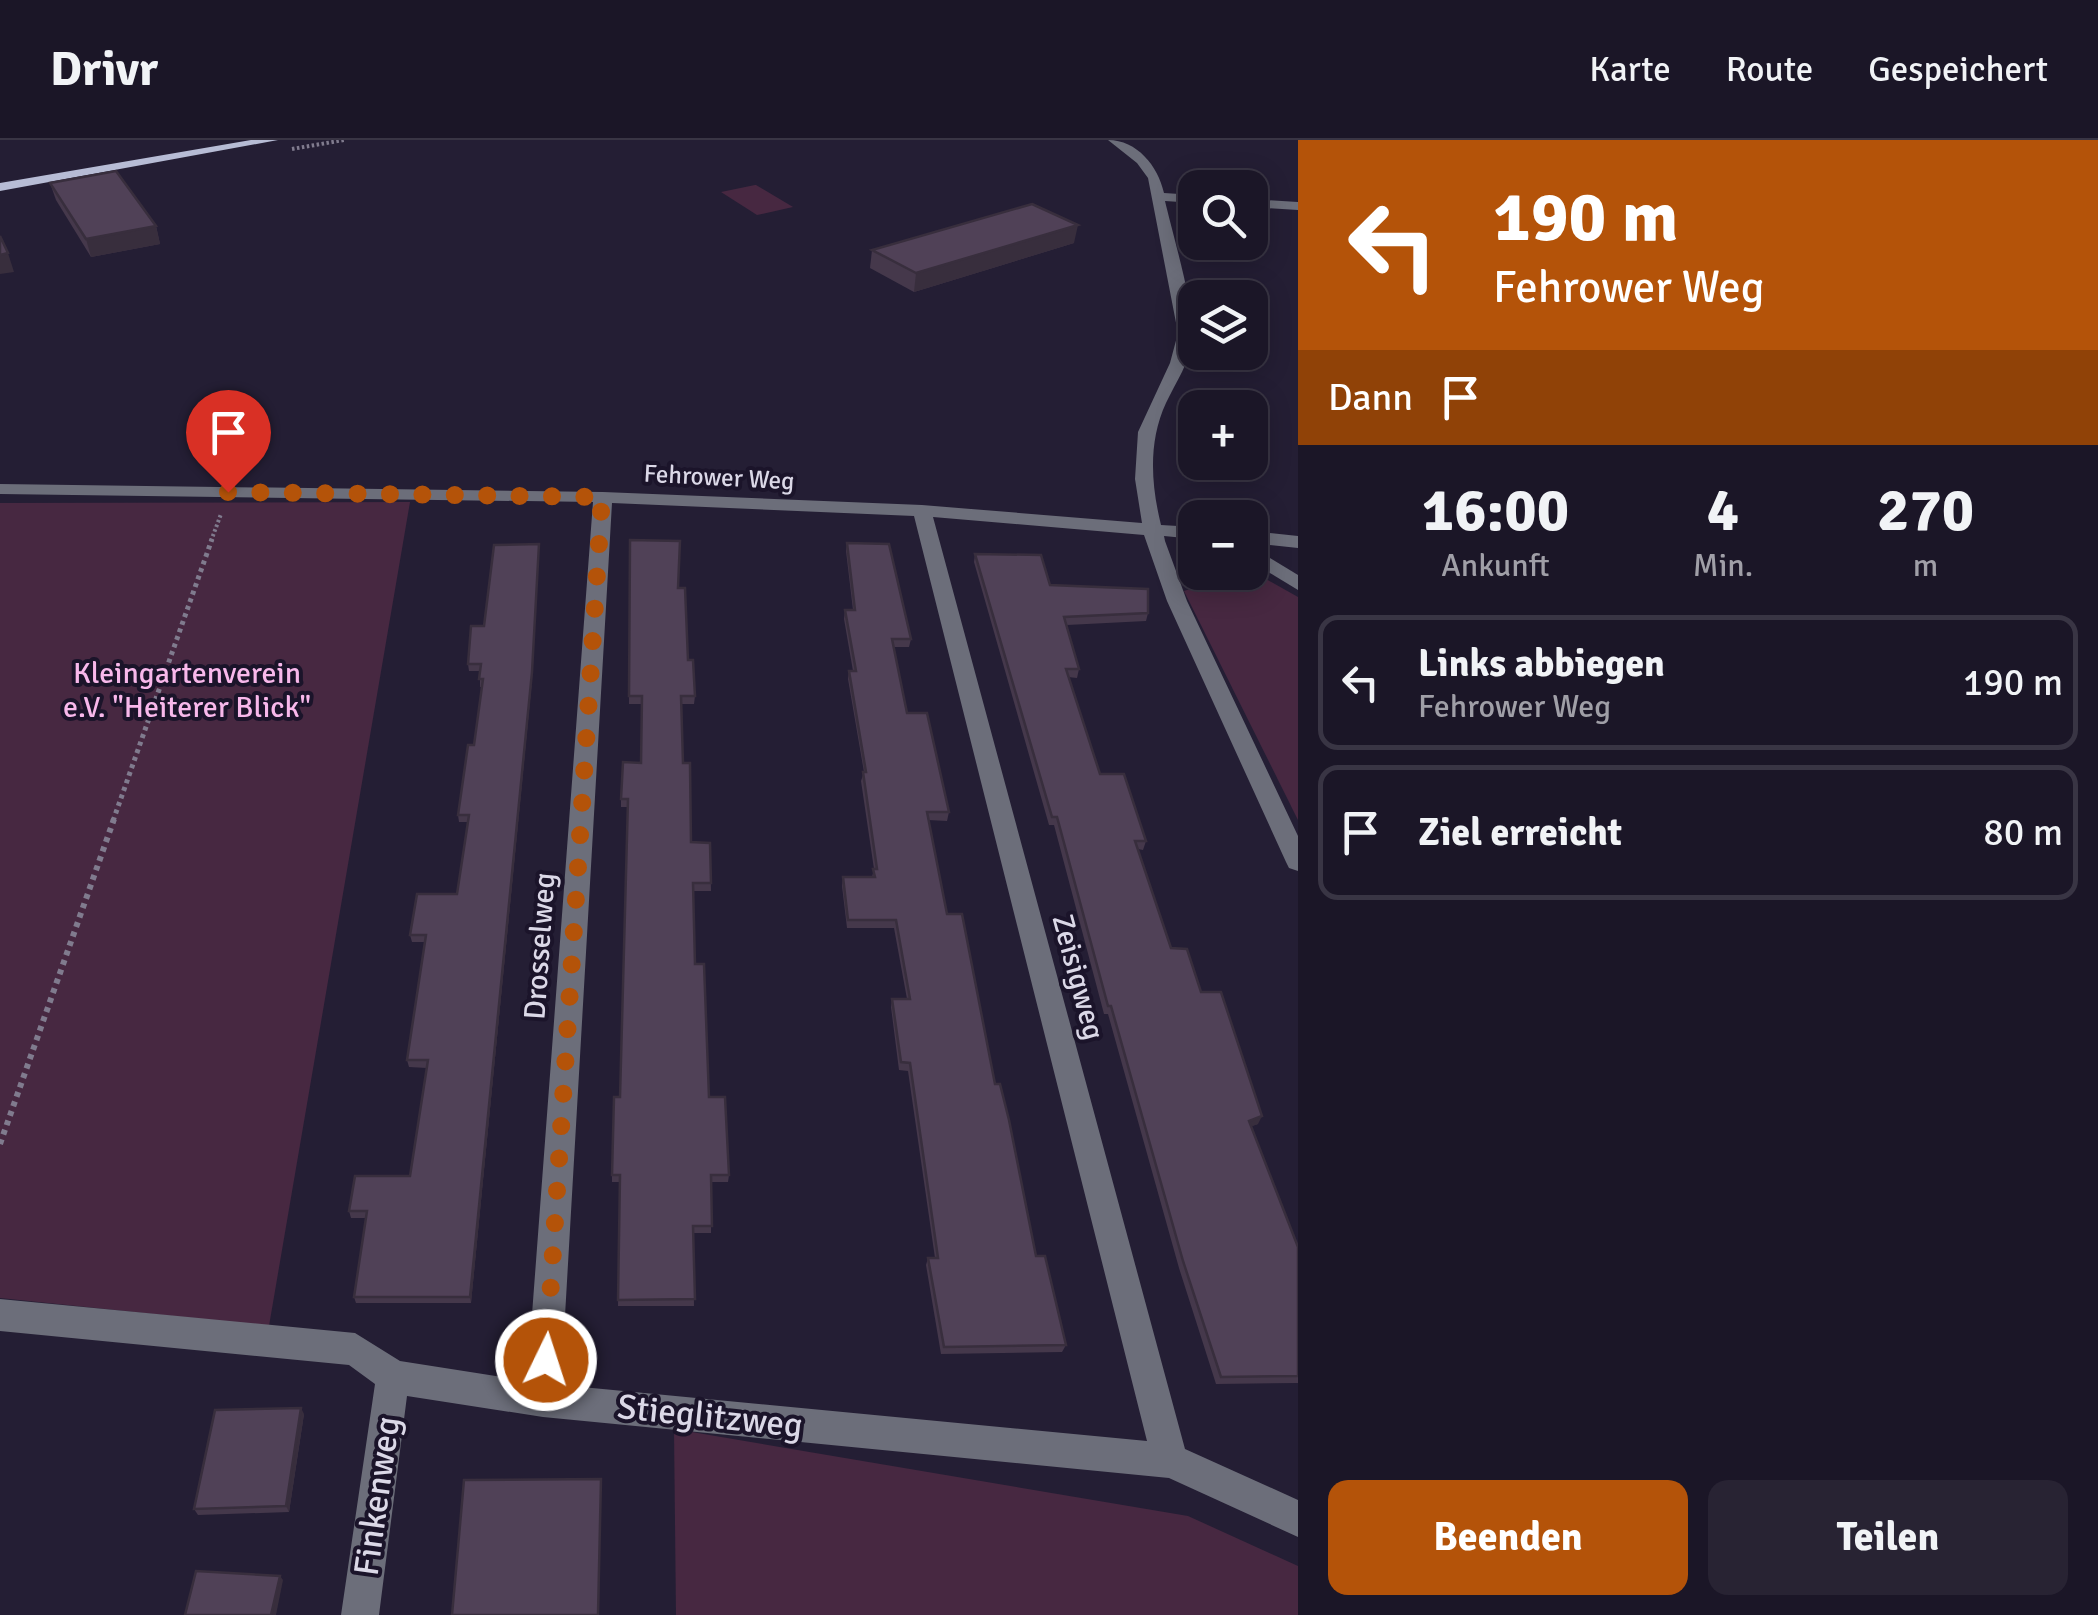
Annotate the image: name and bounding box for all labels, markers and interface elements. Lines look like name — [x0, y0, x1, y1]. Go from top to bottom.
text: Drivr — [50, 40, 158, 99]
text: Karte — [1589, 48, 1671, 91]
text: Route — [1726, 48, 1813, 91]
text: Gespeichert — [1868, 48, 2048, 91]
map controls — [1178, 170, 1268, 590]
button: search — [1178, 170, 1268, 260]
text: 190 m — [1493, 174, 1678, 260]
icon: left — [1328, 180, 1458, 310]
text: Fehrower Weg — [1493, 260, 1765, 315]
button: layers — [1178, 280, 1268, 370]
icon: arrive — [1433, 370, 1488, 425]
text: Dann — [1328, 374, 1413, 421]
pin — [186, 390, 271, 493]
button: + — [1178, 390, 1268, 480]
icon: arrive — [201, 405, 256, 460]
street label: Fehrower Weg — [643, 458, 795, 496]
text: 16:00 — [1422, 474, 1569, 548]
text: 4 — [1707, 474, 1739, 548]
text: 270 — [1877, 474, 1974, 548]
button: − — [1178, 500, 1268, 590]
text: Ankunft — [1441, 546, 1550, 585]
text: Min. — [1693, 546, 1753, 585]
text: m — [1913, 546, 1938, 585]
text: Links abbiegen — [1418, 640, 1665, 687]
park label: Kleingartenverein e.V. "Heiterer Blick" — [63, 655, 311, 726]
icon: left — [1333, 655, 1388, 710]
text: 190 m — [1963, 659, 2063, 706]
text: Fehrower Weg — [1418, 687, 1611, 726]
icon: arrive — [1333, 805, 1388, 860]
text: Ziel erreicht — [1418, 809, 1622, 856]
text: 80 m — [1983, 809, 2063, 856]
street label: Drosselweg — [516, 871, 564, 1021]
street label: Zeisigweg — [1044, 910, 1112, 1044]
position arrow — [494, 1308, 598, 1412]
street label: Stieglitzweg — [615, 1385, 805, 1447]
street label: Finkenweg — [345, 1413, 409, 1579]
button: Beenden — [1328, 1480, 1688, 1595]
button: Teilen — [1708, 1480, 2068, 1595]

